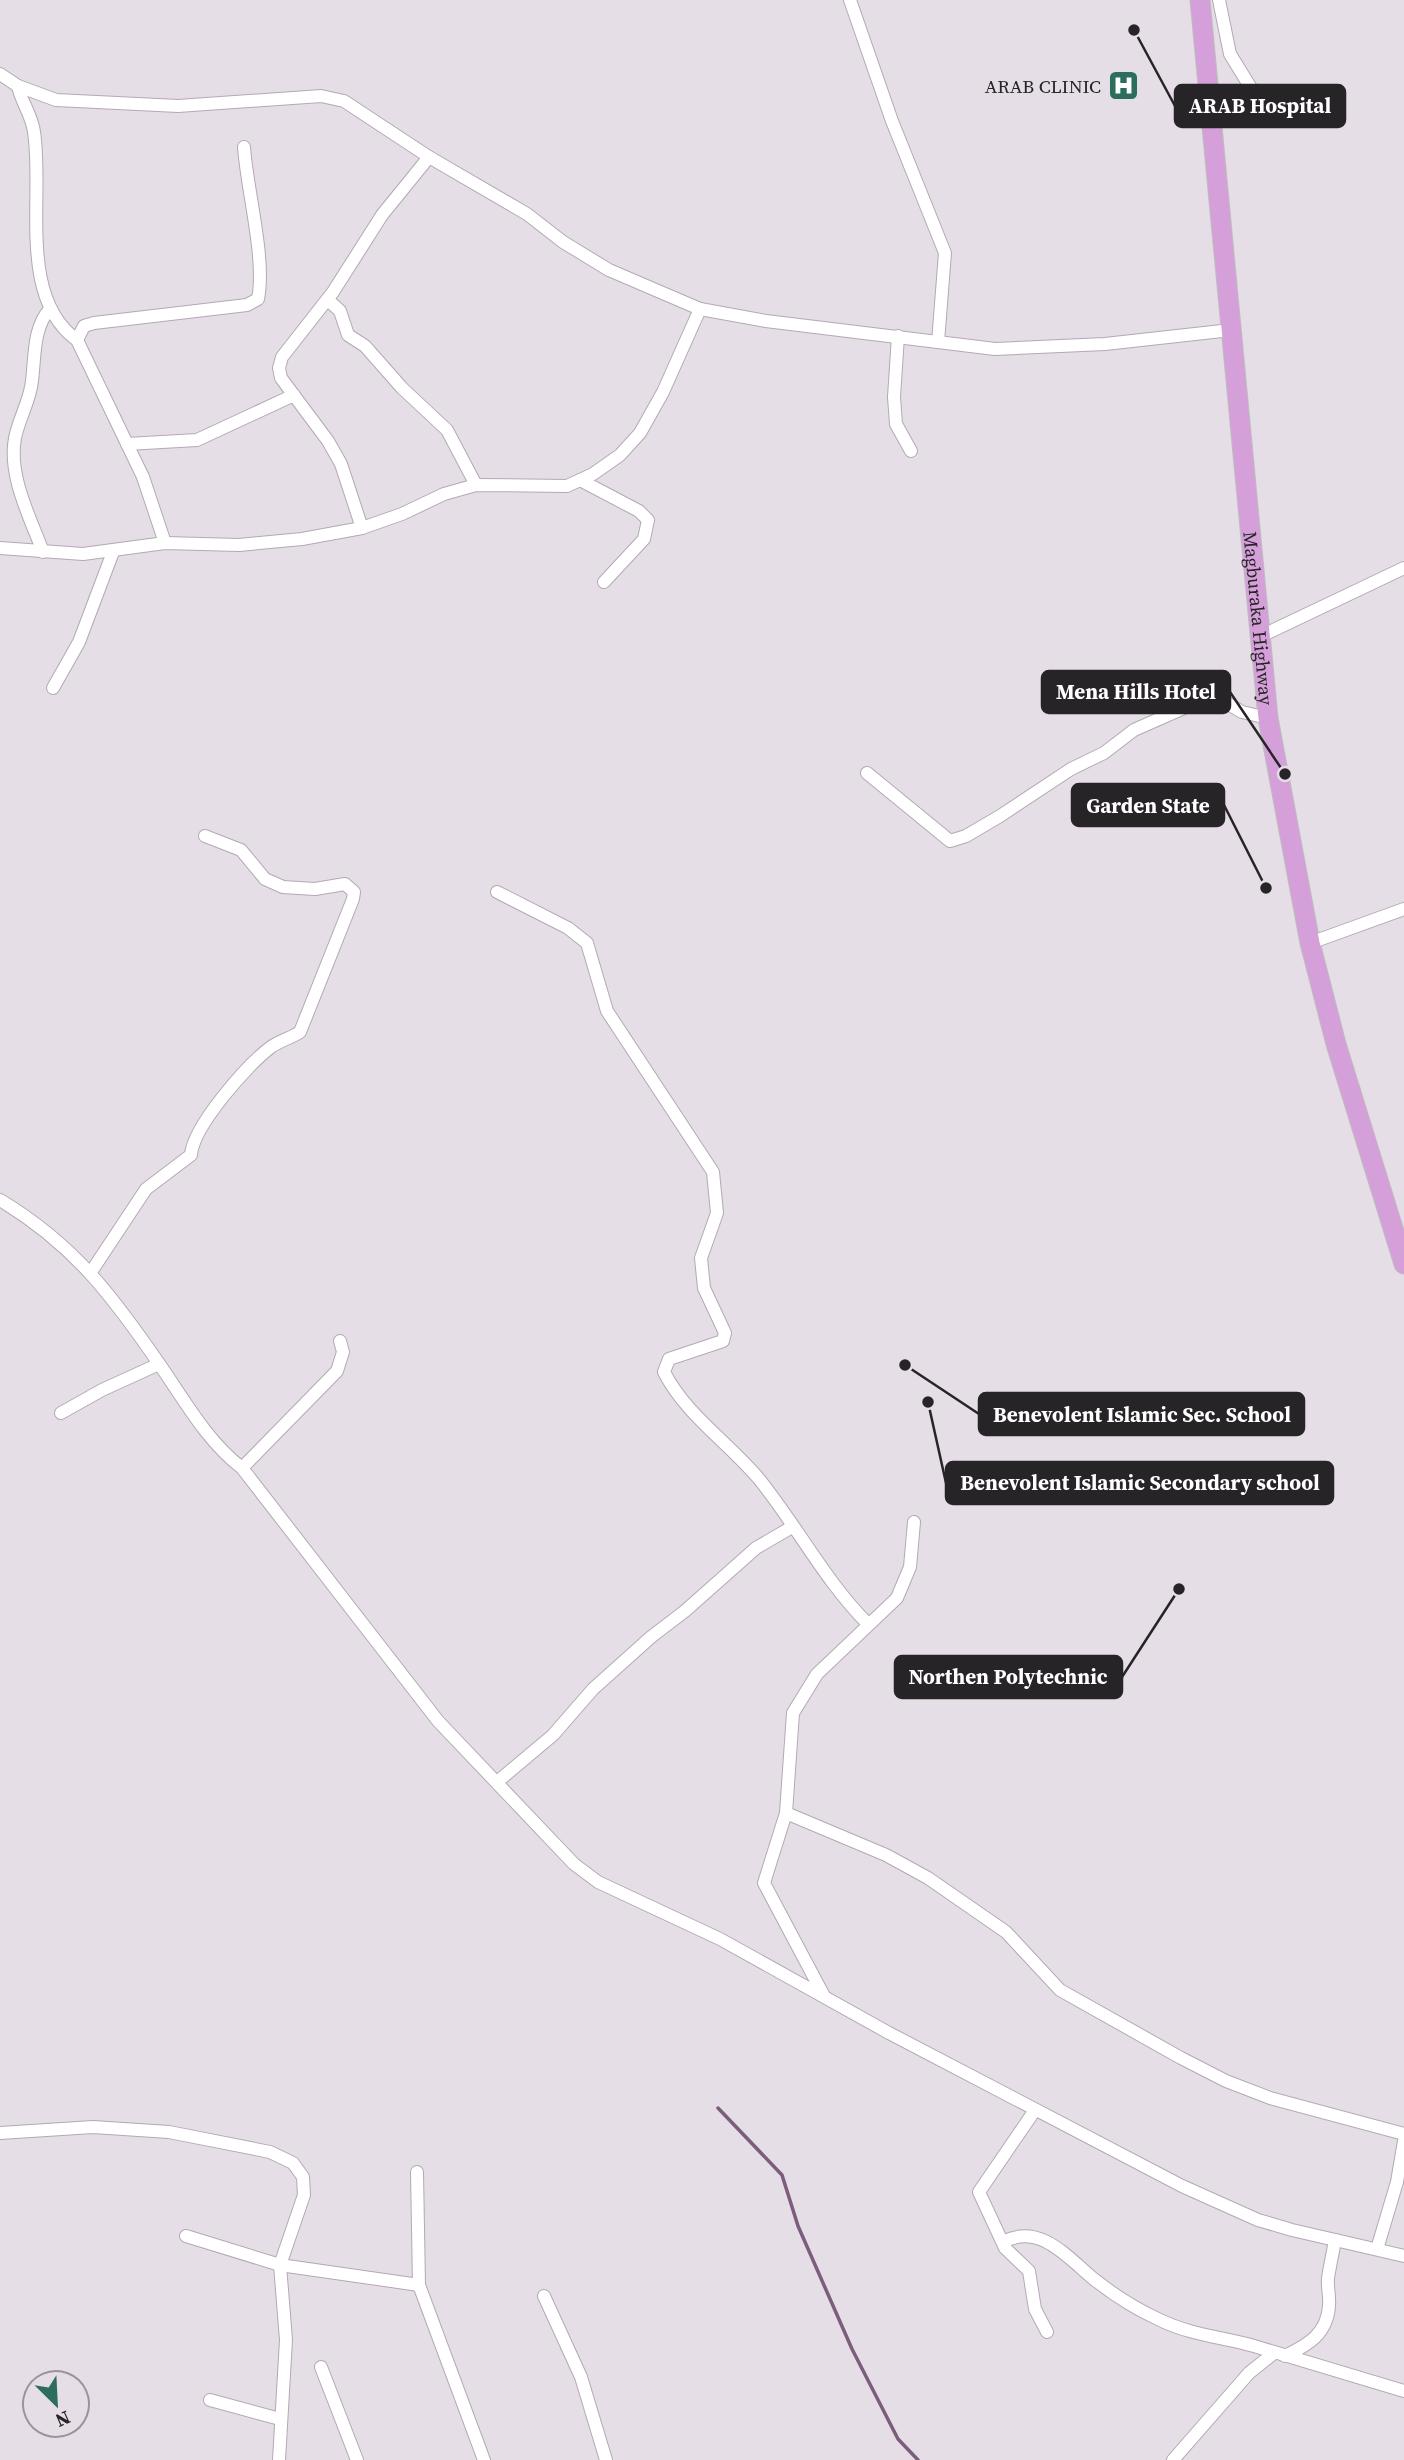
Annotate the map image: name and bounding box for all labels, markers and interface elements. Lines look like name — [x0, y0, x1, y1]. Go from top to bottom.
hospital icon: ARAB CLINIC — [1107, 69, 1141, 103]
place label: ARAB CLINIC — [985, 73, 1101, 99]
callout: ARAB Hospital — [1175, 85, 1345, 127]
text: ARAB Hospital — [1189, 91, 1331, 120]
street label: Magburaka Highway — [1237, 530, 1280, 707]
callout: Mena Hills Hotel — [1042, 671, 1230, 713]
text: Mena Hills Hotel — [1056, 677, 1216, 706]
callout: Garden State — [1072, 784, 1224, 826]
text: Garden State — [1086, 791, 1210, 820]
callout: Benevolent Islamic Sec. School — [979, 1393, 1304, 1435]
text: Benevolent Islamic Sec. School — [993, 1400, 1291, 1429]
callout: Benevolent Islamic Secondary school — [946, 1462, 1333, 1504]
text: Benevolent Islamic Secondary school — [960, 1468, 1320, 1497]
callout: Northen Polytechnic — [895, 1656, 1122, 1698]
text: Northen Polytechnic — [908, 1662, 1108, 1691]
north arrow — [21, 2369, 91, 2439]
text: N — [51, 2405, 75, 2434]

